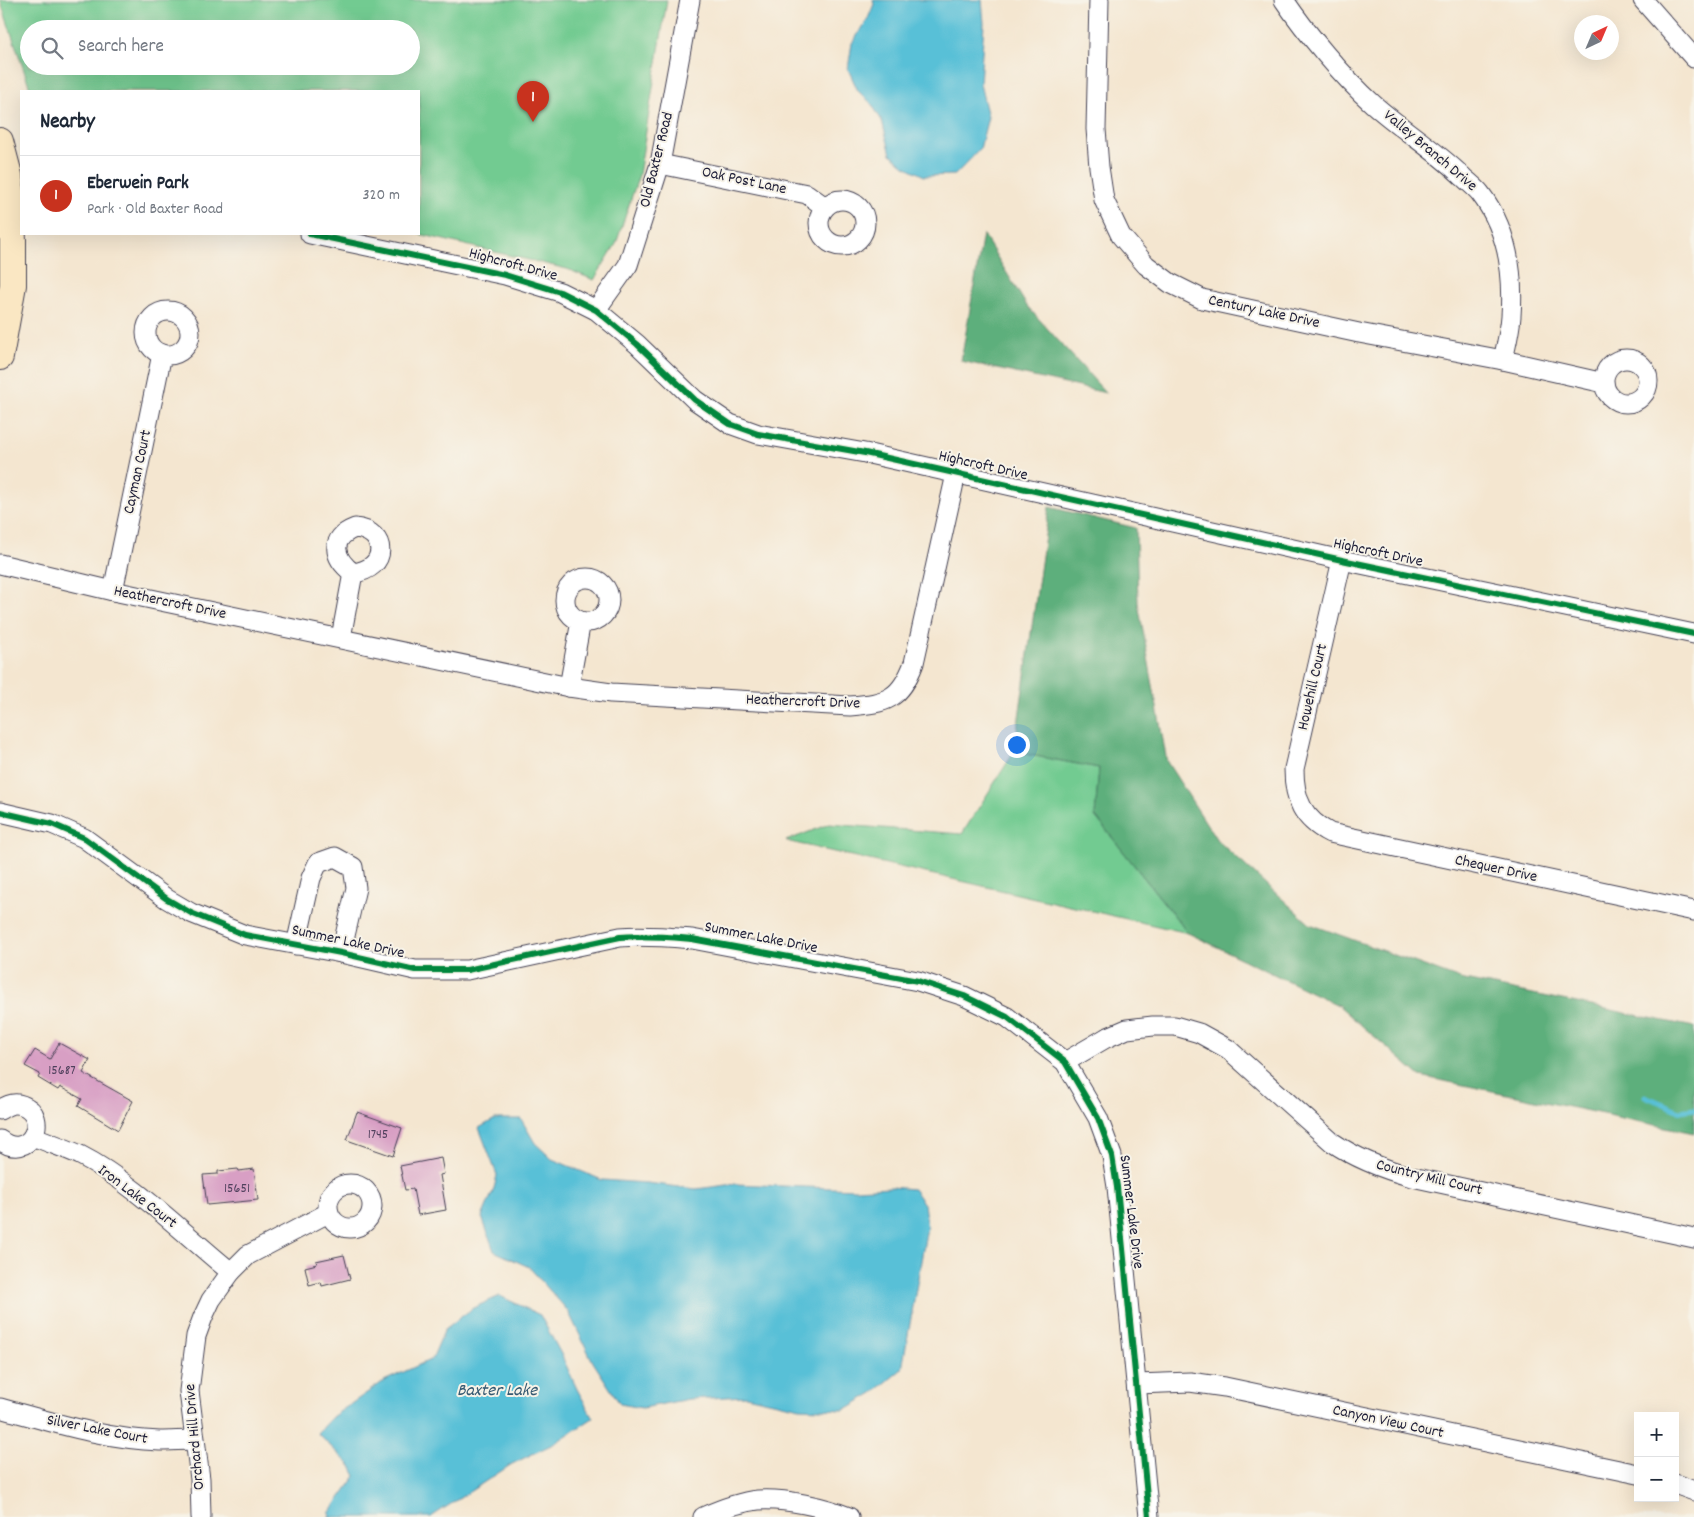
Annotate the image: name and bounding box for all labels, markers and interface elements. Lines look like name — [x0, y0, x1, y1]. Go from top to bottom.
north arrow — [1574, 15, 1619, 60]
search box — [20, 20, 420, 75]
icon: search — [38, 34, 66, 62]
text: Search here — [78, 34, 164, 61]
pin: 1 — [517, 81, 549, 122]
street label: Valley Branch Drive — [1378, 105, 1482, 197]
text: Nearby — [40, 108, 95, 138]
street label: Old Baxter Road — [634, 110, 680, 210]
street label: Oak Post Lane — [700, 161, 788, 201]
text: Eberwein Park — [87, 171, 189, 198]
text: 1 — [54, 184, 58, 207]
text: 320 m — [363, 184, 400, 207]
text: Park · Old Baxter Road — [87, 198, 223, 221]
street label: Highcroft Drive — [466, 242, 560, 288]
street label: Century Lake Drive — [1206, 289, 1322, 335]
street label: Cayman Court — [118, 428, 158, 516]
street label: Highcroft Drive — [936, 445, 1030, 487]
street label: Highcroft Drive — [1331, 532, 1425, 574]
street label: Heathercroft Drive — [112, 580, 228, 626]
street label: Howehill Court — [1292, 641, 1334, 732]
street label: Heathercroft Drive — [745, 689, 861, 715]
your location — [1004, 732, 1030, 758]
street label: Chequer Drive — [1453, 849, 1539, 889]
street label: Summer Lake Drive — [702, 916, 820, 960]
street label: Summer Lake Drive — [289, 919, 407, 965]
house number: 15687 — [48, 1061, 76, 1081]
house number: 1745 — [368, 1125, 388, 1145]
street label: Summer Lake Drive — [1113, 1154, 1149, 1270]
street label: Country Mill Court — [1374, 1154, 1485, 1202]
street label: Iron Lake Court — [92, 1159, 182, 1235]
house number: 15651 — [224, 1179, 250, 1199]
water label: Baxter Lake — [457, 1379, 538, 1404]
street label: Orchard Hill Drive — [179, 1383, 211, 1491]
street label: Canyon View Court — [1330, 1399, 1446, 1445]
street label: Silver Lake Court — [45, 1409, 149, 1451]
map controls — [1634, 1412, 1679, 1502]
button: + — [1634, 1412, 1679, 1457]
button: − — [1634, 1457, 1679, 1502]

